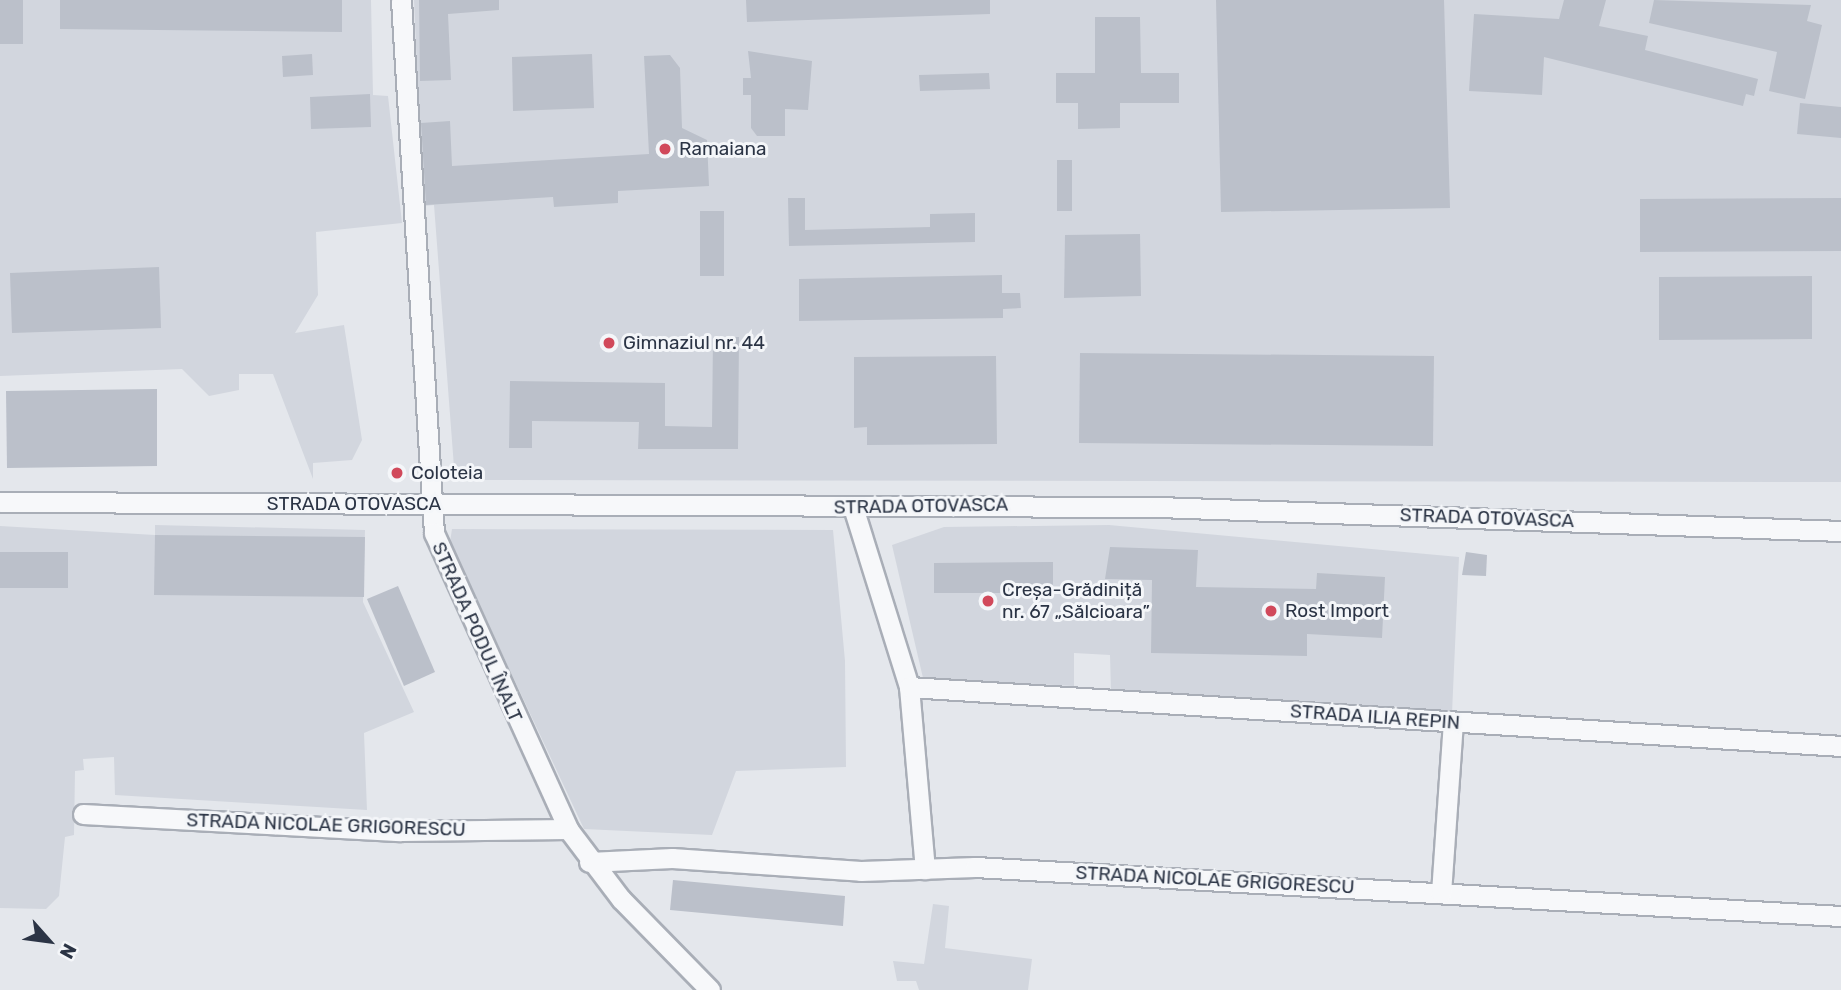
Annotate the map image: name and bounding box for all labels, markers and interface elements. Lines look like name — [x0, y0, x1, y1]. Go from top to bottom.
place label: Ramaiana — [679, 138, 766, 160]
marker: Ramaiana — [657, 141, 673, 157]
place label: Gimnaziul nr. 44 — [623, 332, 765, 354]
marker: Gimnaziul nr. 44 — [601, 335, 617, 351]
place label: Coloteia — [411, 462, 483, 484]
marker: Coloteia — [389, 465, 405, 481]
street label: STRADA OTOVASCA — [267, 493, 441, 515]
street label: STRADA OTOVASCA — [833, 493, 1009, 519]
street label: STRADA OTOVASCA — [1399, 504, 1575, 532]
street label: STRADA PODUL ÎNALT — [427, 538, 527, 726]
place label: Creșa-Grădiniță nr. 67 „Sălcioara” — [1002, 579, 1150, 623]
marker: Creșa-Grădiniță nr. 67 „Sălcioara” — [980, 593, 996, 609]
place label: Rost Import — [1285, 600, 1389, 622]
marker: Rost Import — [1263, 603, 1279, 619]
street label: STRADA ILIA REPIN — [1289, 700, 1461, 734]
street label: STRADA NICOLAE GRIGORESCU — [186, 809, 466, 841]
street label: STRADA NICOLAE GRIGORESCU — [1075, 861, 1355, 899]
north arrow — [14, 906, 84, 976]
text: N — [55, 940, 81, 963]

